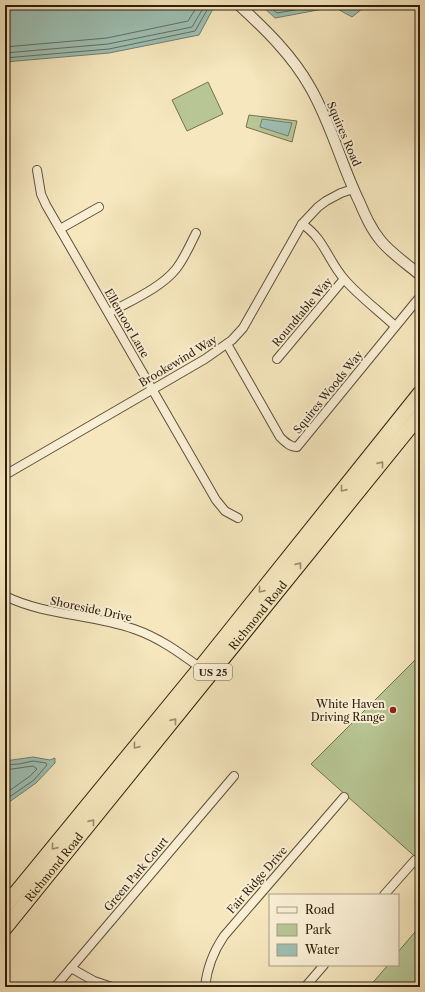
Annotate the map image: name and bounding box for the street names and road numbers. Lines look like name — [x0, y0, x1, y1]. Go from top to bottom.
street label: Squires Road — [324, 100, 364, 169]
street label: Roundtable Way — [269, 274, 336, 349]
street label: Ellemoor Lane — [102, 286, 152, 360]
street label: Brookewind Way — [136, 332, 220, 390]
street label: Squires Woods Way — [290, 347, 366, 436]
street label: Richmond Road — [226, 578, 290, 653]
street label: Shoreside Drive — [49, 593, 133, 625]
road number: US 25 — [194, 664, 232, 680]
street label: Richmond Road — [22, 830, 86, 905]
street label: Green Park Court — [101, 834, 171, 914]
street label: Fair Ridge Drive — [224, 843, 290, 917]

